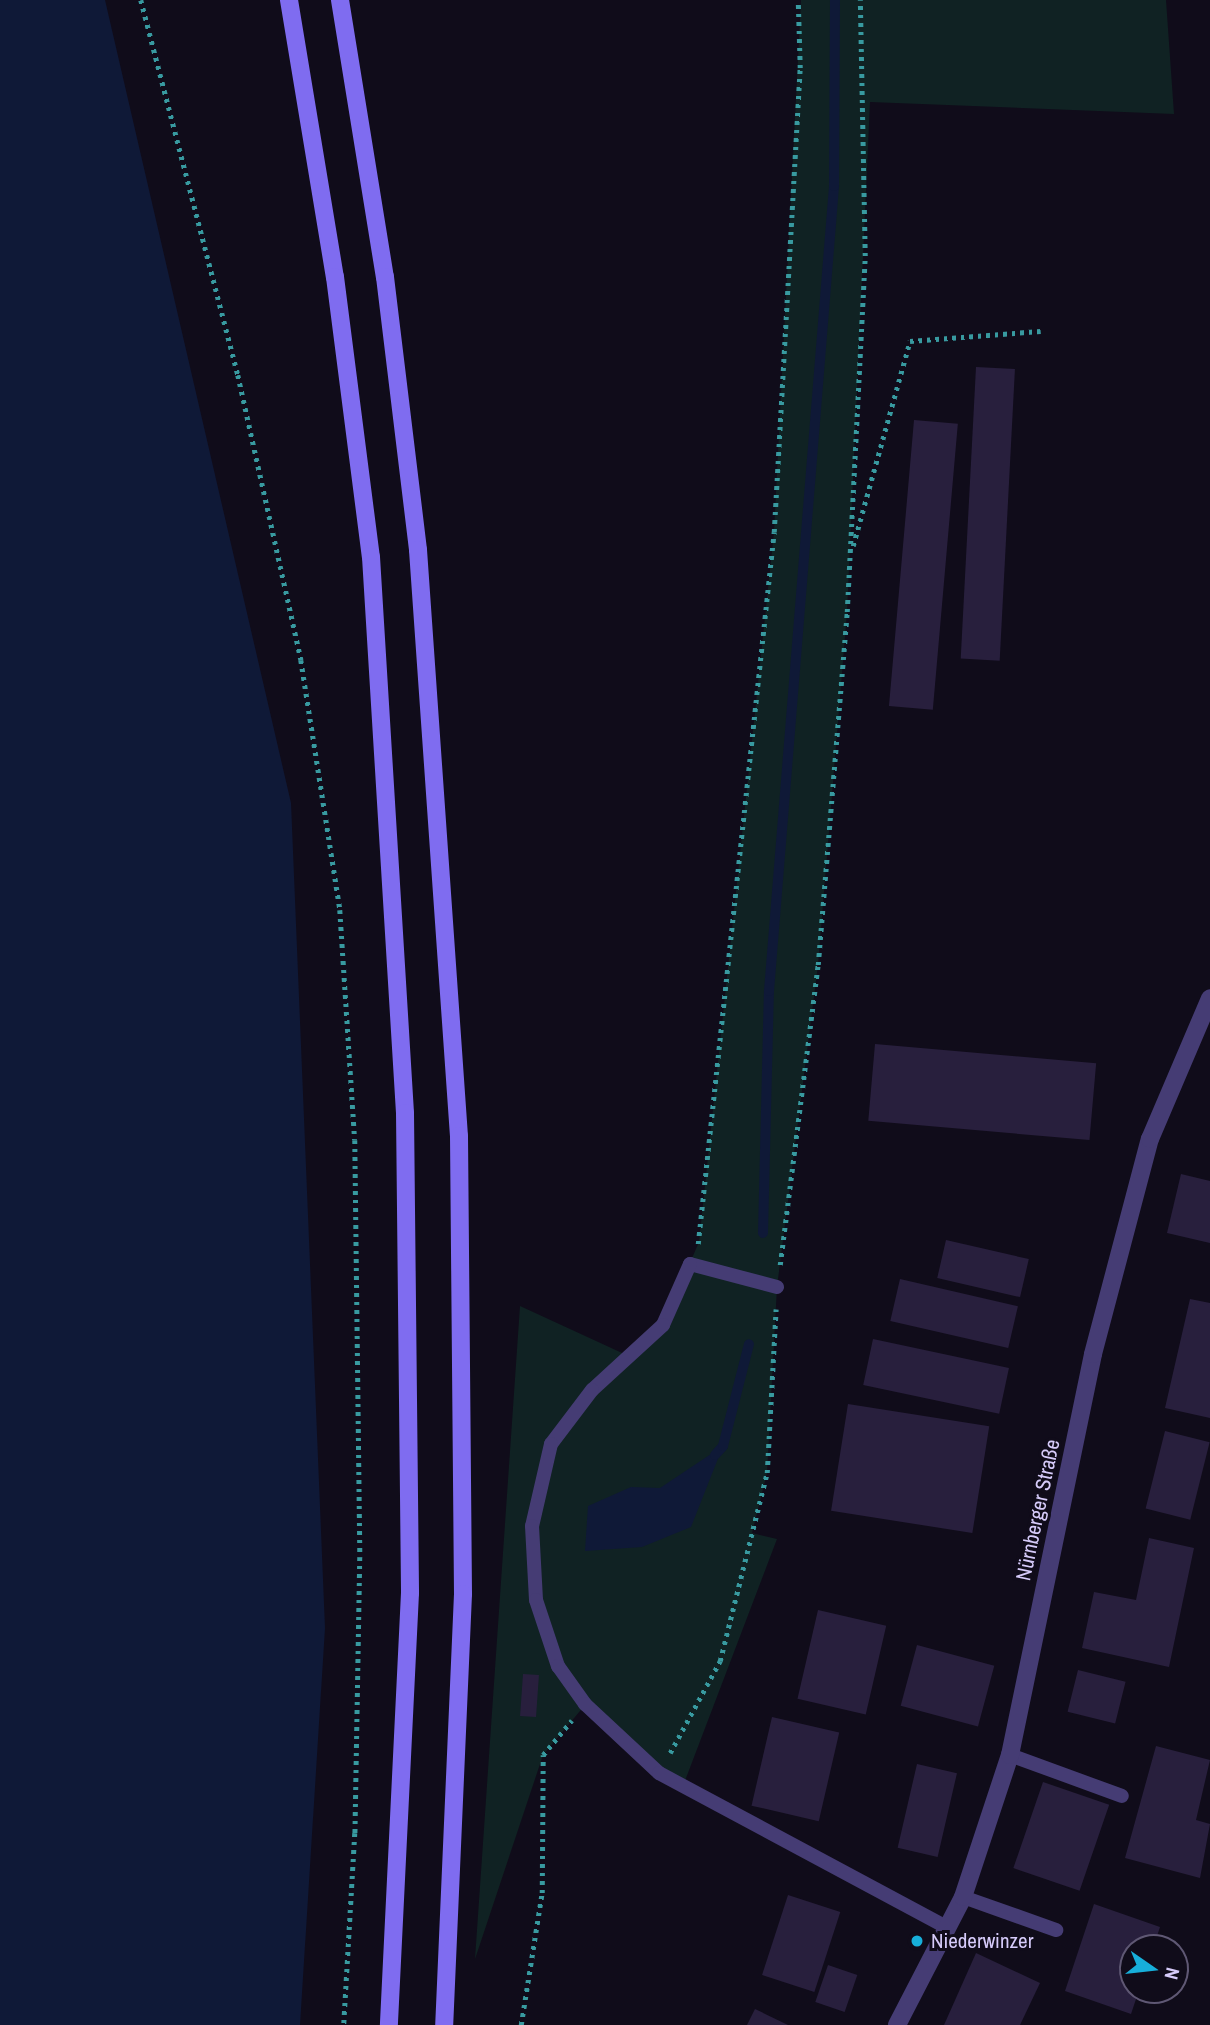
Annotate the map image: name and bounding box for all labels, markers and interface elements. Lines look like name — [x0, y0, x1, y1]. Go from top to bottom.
street label: Nürnberger Straße — [1011, 1437, 1065, 1583]
place label: Niederwinzer — [931, 1928, 1033, 1954]
marker: Niederwinzer — [909, 1933, 925, 1949]
north arrow — [1119, 1934, 1189, 2004]
text: N — [1158, 1965, 1186, 1982]

